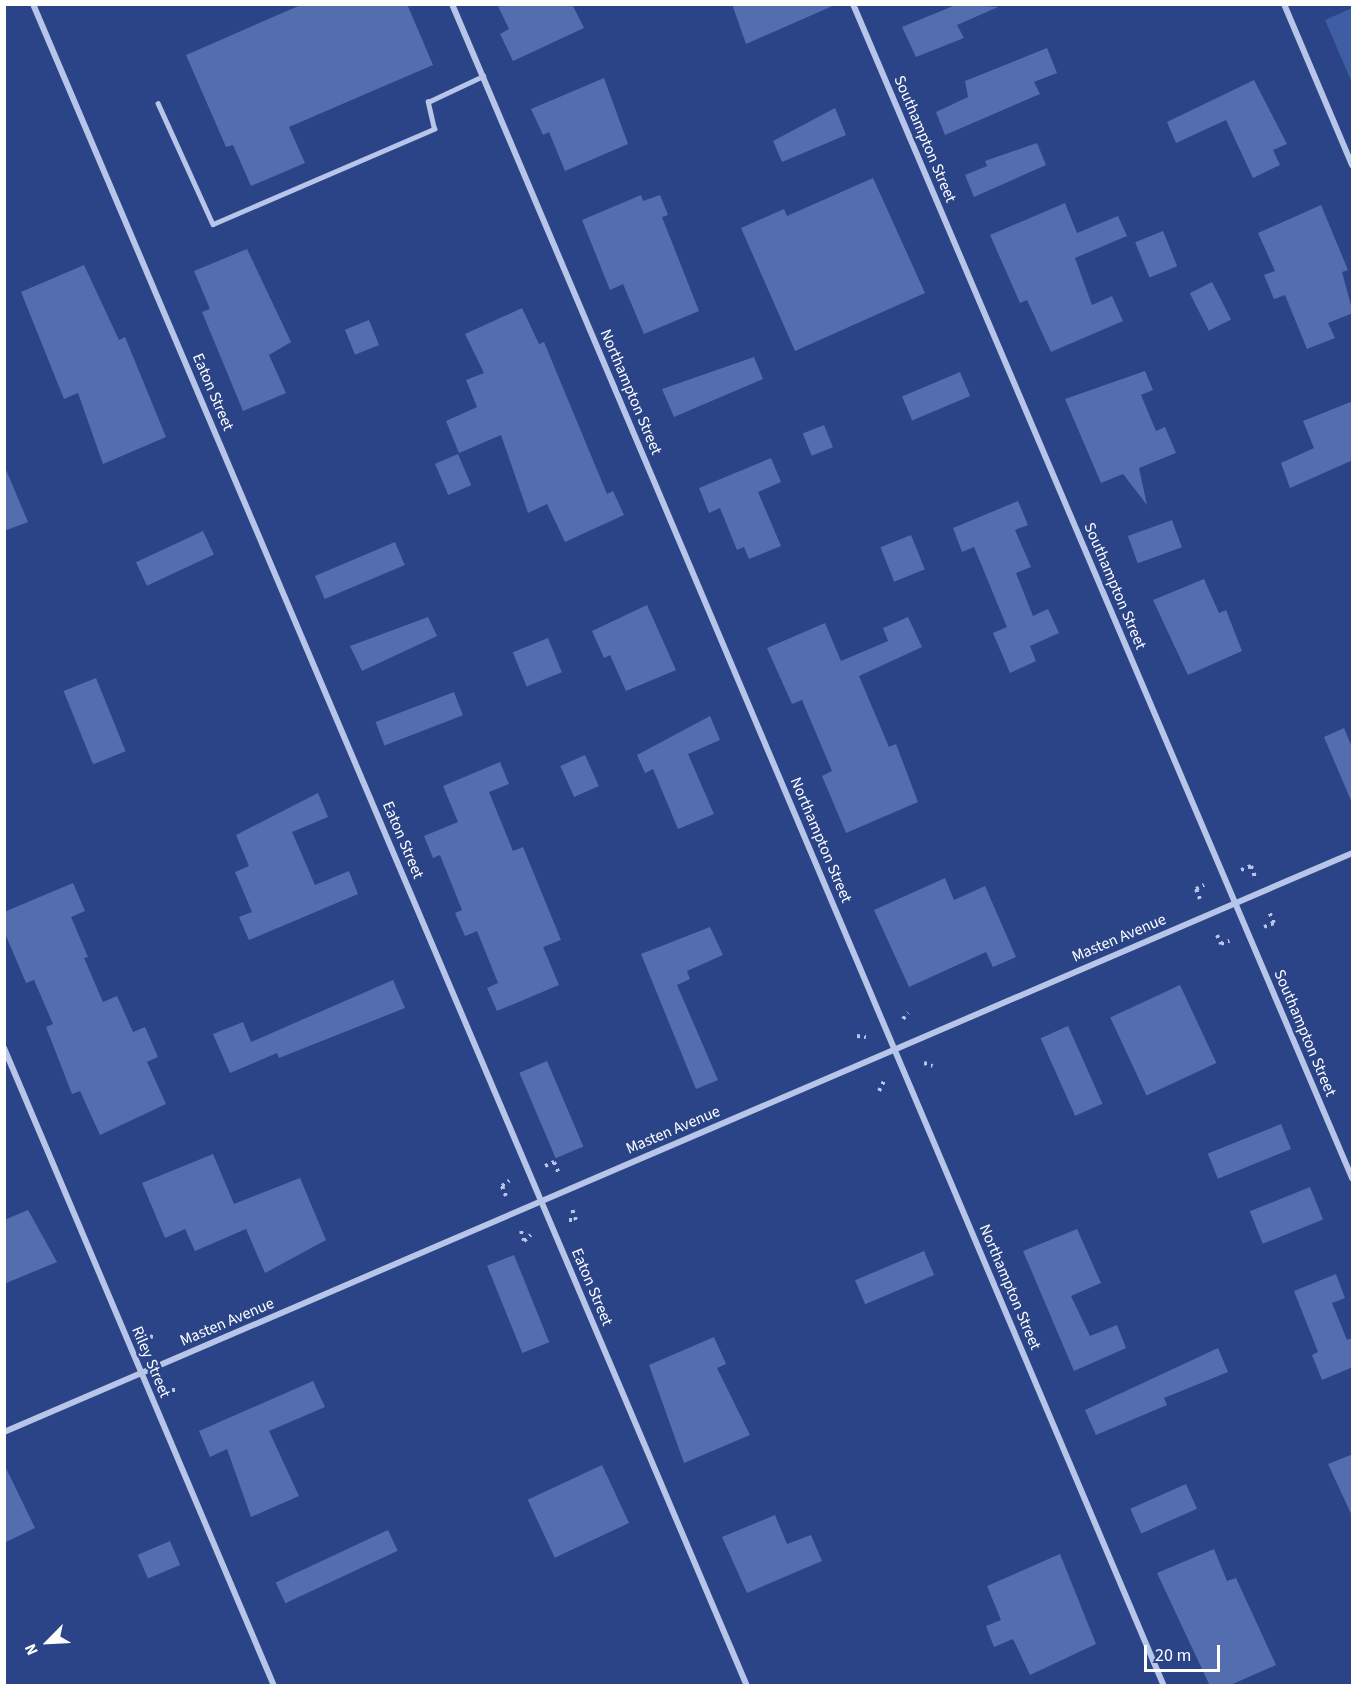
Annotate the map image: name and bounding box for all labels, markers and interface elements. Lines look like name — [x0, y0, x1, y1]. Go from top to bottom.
street label: Southampton Street — [890, 73, 960, 205]
street label: Northampton Street — [596, 326, 666, 458]
street label: Eaton Street — [188, 350, 238, 434]
street label: Southampton Street — [1080, 520, 1150, 652]
street label: Northampton Street — [786, 774, 856, 906]
street label: Eaton Street — [378, 798, 428, 882]
street label: Masten Avenue — [1069, 910, 1169, 966]
street label: Southampton Street — [1270, 967, 1340, 1099]
street label: Masten Avenue — [623, 1102, 723, 1158]
street label: Northampton Street — [975, 1221, 1045, 1353]
street label: Eaton Street — [567, 1245, 617, 1329]
street label: Masten Avenue — [177, 1294, 277, 1350]
street label: Riley Street — [127, 1323, 175, 1401]
north arrow — [18, 1612, 78, 1672]
scale bar — [1147, 1633, 1224, 1671]
text: N — [19, 1640, 44, 1659]
text: 20 m — [1155, 1643, 1191, 1668]

